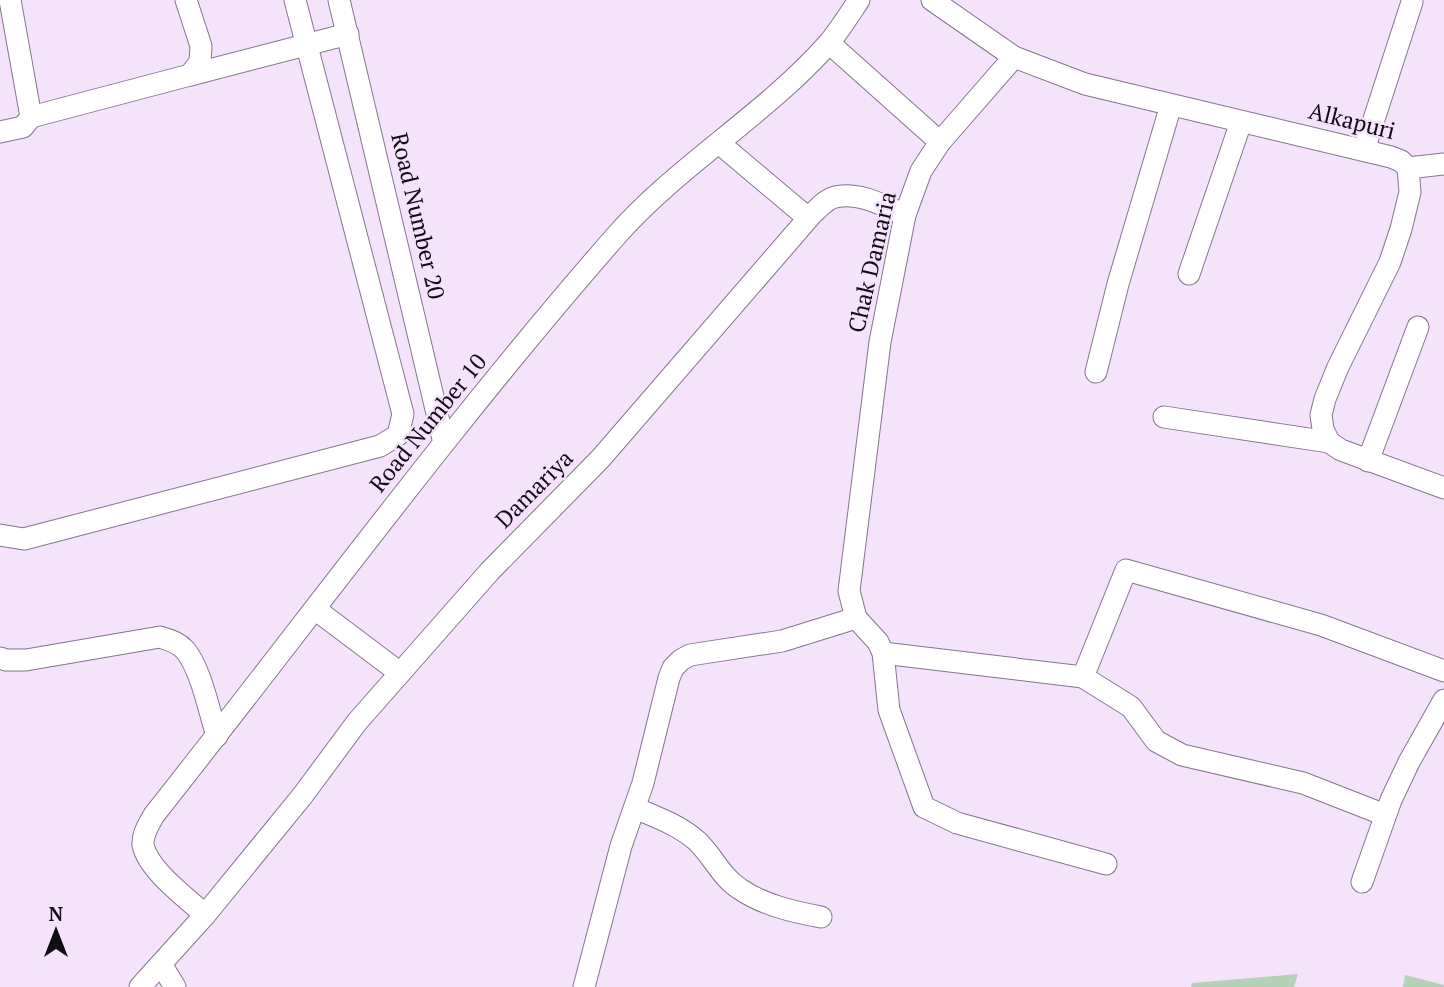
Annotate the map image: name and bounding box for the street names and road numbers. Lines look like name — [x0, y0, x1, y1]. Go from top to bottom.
street label: Alkapuri — [1306, 95, 1399, 146]
street label: Road Number 20 — [384, 130, 453, 302]
street label: Chak Damaria — [840, 188, 903, 336]
street label: Road Number 10 — [362, 347, 493, 498]
street label: Damariya — [488, 443, 580, 534]

